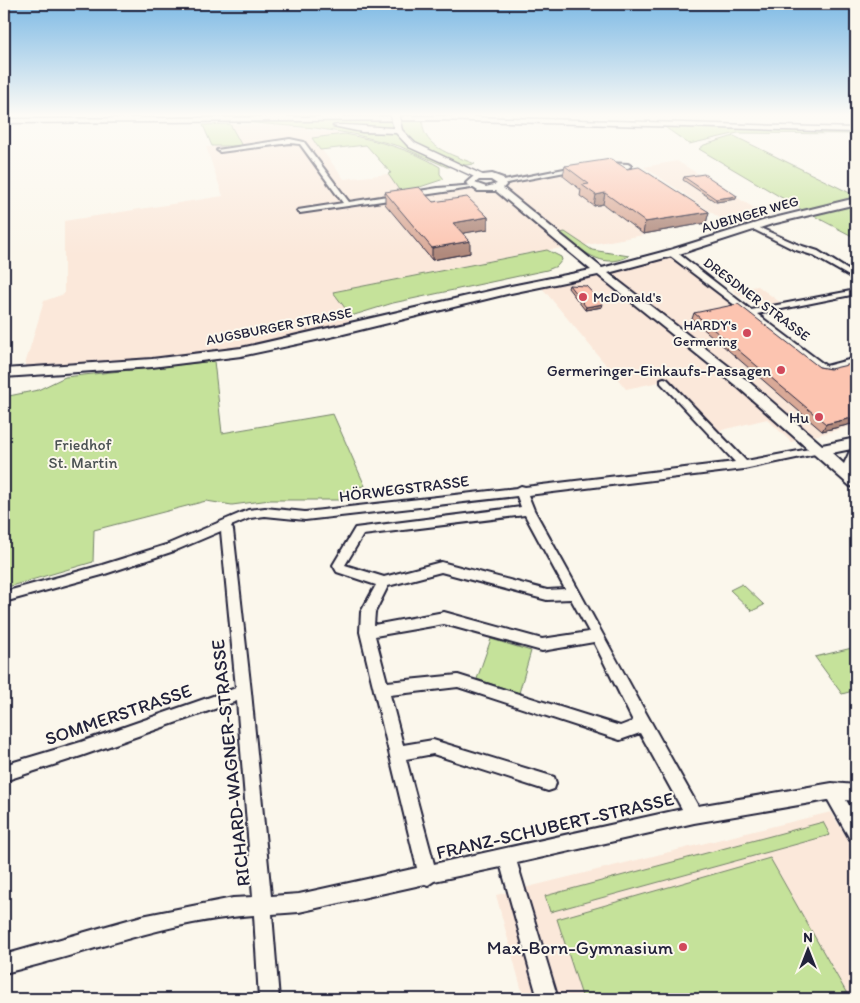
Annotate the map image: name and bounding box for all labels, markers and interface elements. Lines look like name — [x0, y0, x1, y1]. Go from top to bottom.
street label: AUBINGER WEG — [700, 192, 801, 236]
street label: DRESDNER STRASSE — [700, 254, 813, 345]
place label: McDonald's — [593, 289, 662, 306]
marker: McDonald's — [577, 291, 589, 303]
street label: AUGSBURGER STRASSE — [205, 304, 354, 349]
place label: HARDY's Germering — [673, 317, 738, 350]
marker: HARDY's Germering — [741, 327, 753, 339]
place label: Germeringer-Einkaufs-Passagen — [547, 361, 771, 380]
marker: Germeringer-Einkaufs-Passagen — [775, 364, 787, 376]
place label: Hu — [789, 408, 809, 427]
marker: Hu — [813, 411, 825, 423]
park label: Friedhof St. Martin — [49, 435, 117, 472]
street label: HÖRWEGSTRASSE — [338, 471, 470, 506]
street label: RICHARD-WAGNER-STRASSE — [206, 638, 255, 888]
street label: SOMMERSTRASSE — [42, 679, 194, 750]
street label: FRANZ-SCHUBERT-STRASSE — [434, 787, 677, 864]
north arrow — [782, 926, 832, 976]
text: N — [803, 929, 813, 946]
place label: Max-Born-Gymnasium — [487, 936, 674, 959]
marker: Max-Born-Gymnasium — [677, 941, 689, 953]

